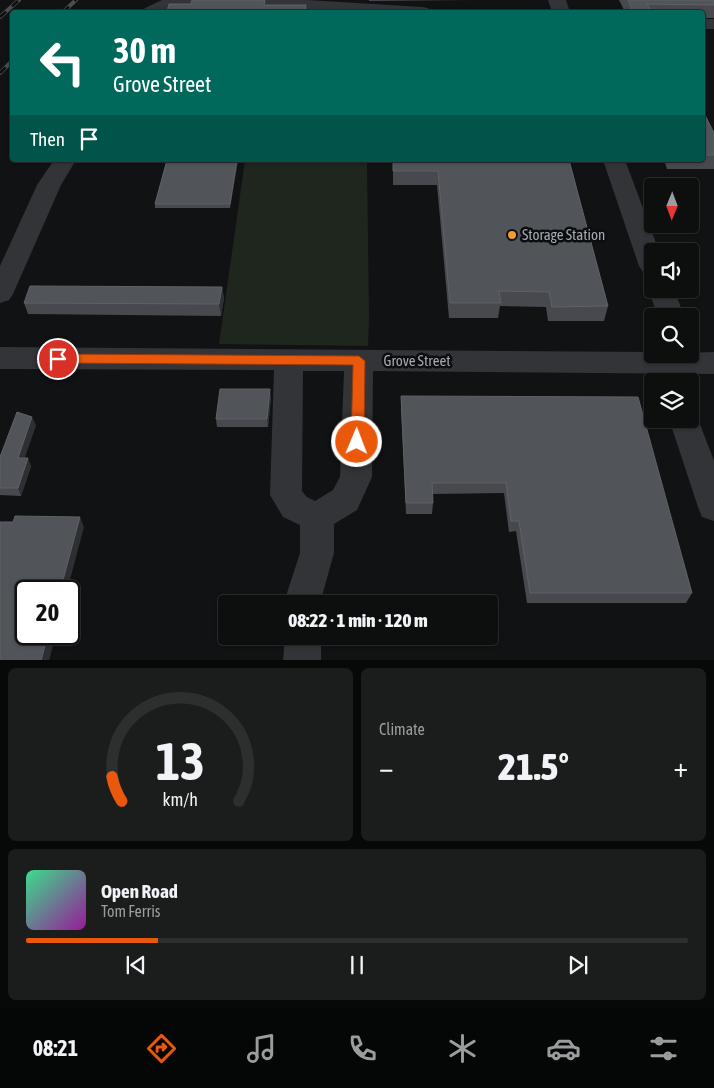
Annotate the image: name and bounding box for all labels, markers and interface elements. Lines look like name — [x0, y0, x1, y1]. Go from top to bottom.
icon: left — [30, 30, 95, 95]
text: 30 m — [113, 30, 176, 70]
text: Grove Street — [113, 71, 211, 97]
icon: arrive — [75, 125, 103, 153]
text: Then — [30, 128, 65, 150]
north arrow — [644, 178, 699, 232]
map controls — [644, 178, 699, 428]
place label: Storage Station — [522, 226, 605, 243]
marker: Storage Station — [506, 229, 518, 241]
button: sound — [644, 243, 699, 298]
button: search — [644, 308, 699, 363]
pin — [37, 338, 79, 380]
icon: arrive — [44, 345, 72, 373]
street label: Grove Street — [383, 352, 451, 369]
button: layers — [644, 373, 699, 428]
position arrow — [330, 415, 382, 467]
speed limit sign: 20 — [15, 580, 80, 645]
text: 08:22 · 1 min · 120 m — [288, 609, 428, 631]
text: Climate — [379, 720, 425, 738]
text: 13 — [156, 731, 205, 791]
text: 21.5° — [498, 745, 569, 788]
text: − — [379, 751, 394, 783]
text: + — [673, 751, 688, 783]
text: km/h — [163, 789, 198, 810]
text: Open Road — [101, 880, 178, 902]
text: Tom Ferris — [101, 902, 160, 920]
icon: previous — [122, 951, 150, 979]
icon: pause — [343, 951, 371, 979]
icon: next — [564, 951, 592, 979]
icon: directions — [144, 1031, 179, 1066]
icon: music — [244, 1031, 279, 1066]
icon: phone — [345, 1031, 380, 1066]
icon: climate — [445, 1031, 480, 1066]
icon: car — [546, 1031, 581, 1066]
icon: filters — [646, 1031, 681, 1066]
text: 08:21 — [33, 1035, 78, 1061]

